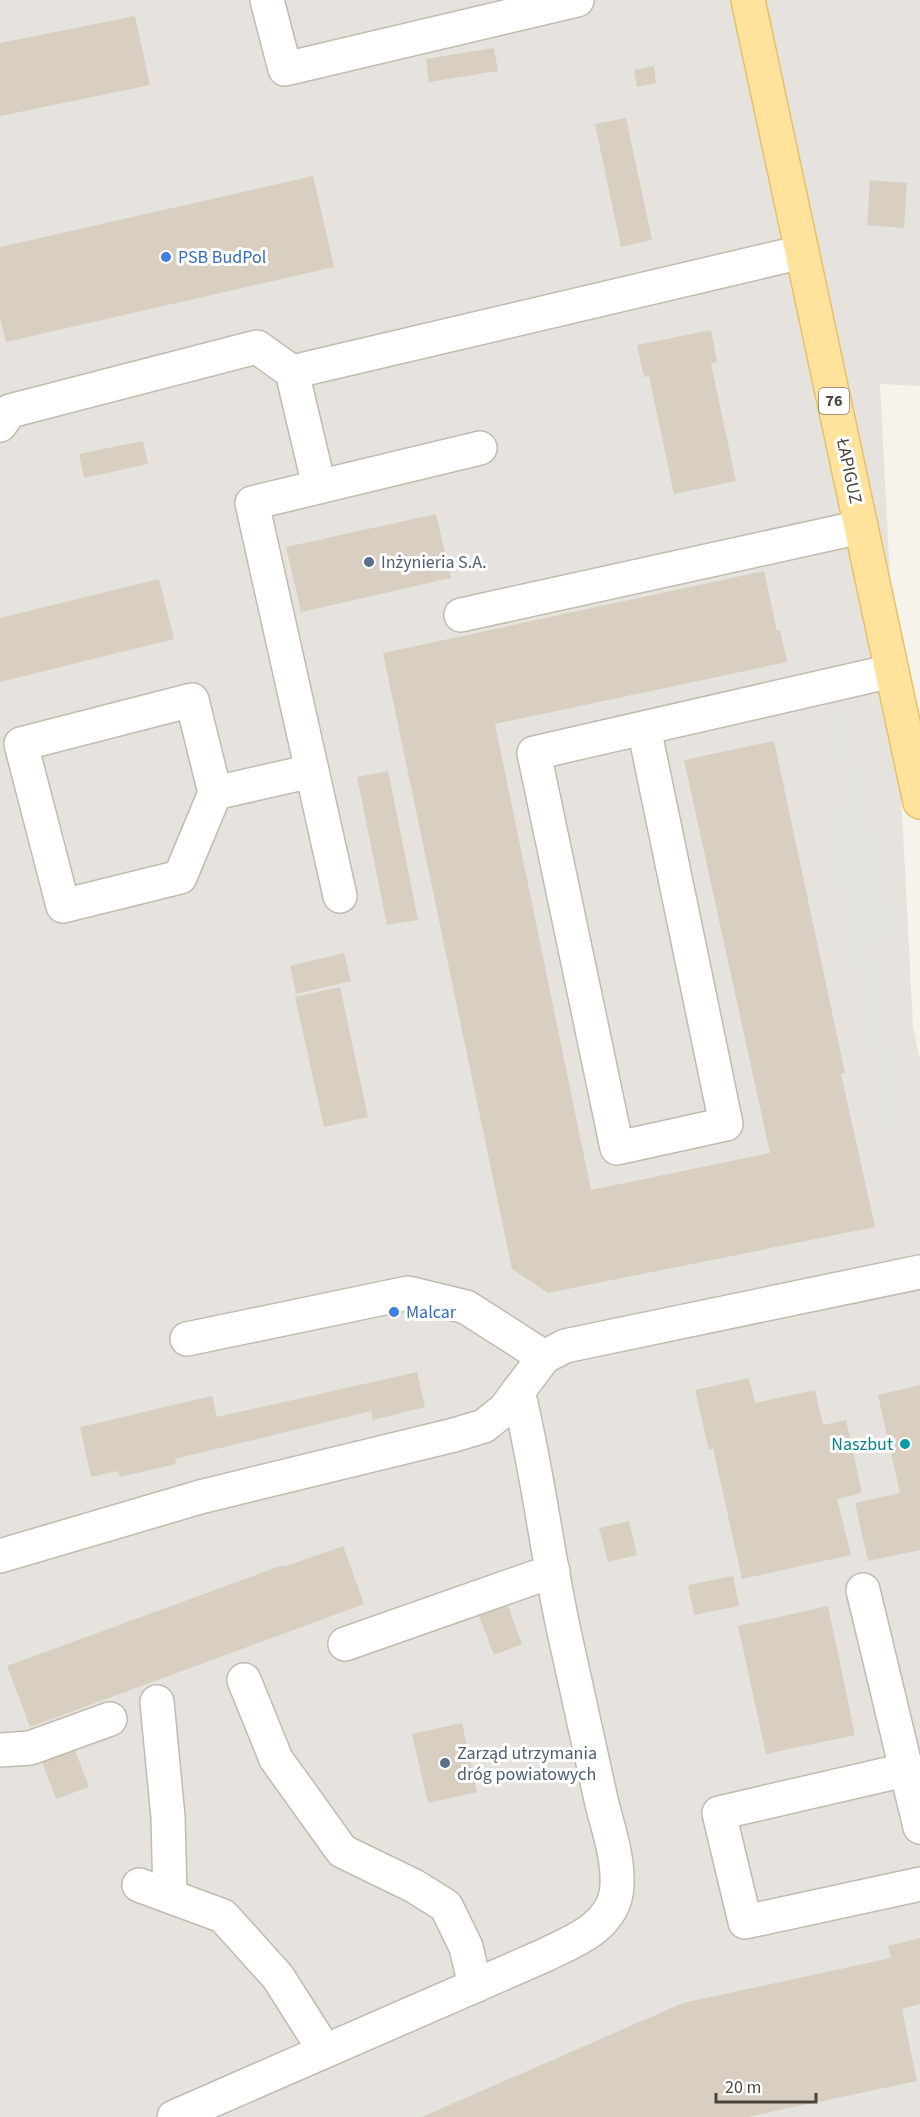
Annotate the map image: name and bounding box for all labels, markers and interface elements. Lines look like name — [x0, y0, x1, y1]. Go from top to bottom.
place label: PSB BudPol — [178, 245, 266, 270]
marker: PSB BudPol — [159, 250, 173, 264]
road number: 76 — [819, 388, 849, 414]
street label: ŁAPIGUZ — [830, 435, 868, 506]
place label: Inżynieria S.A. — [381, 550, 486, 575]
marker: Inżynieria S.A. — [362, 555, 376, 569]
place label: Malcar — [406, 1300, 457, 1325]
marker: Malcar — [387, 1305, 401, 1319]
place label: Naszbut — [831, 1432, 893, 1457]
marker: Naszbut — [898, 1437, 912, 1451]
place label: Zarząd utrzymania dróg powiatowych — [457, 1741, 597, 1787]
marker: Zarząd utrzymania dróg powiatowych — [438, 1756, 452, 1770]
scale bar — [716, 2066, 816, 2104]
text: 20 m — [725, 2075, 761, 2100]

